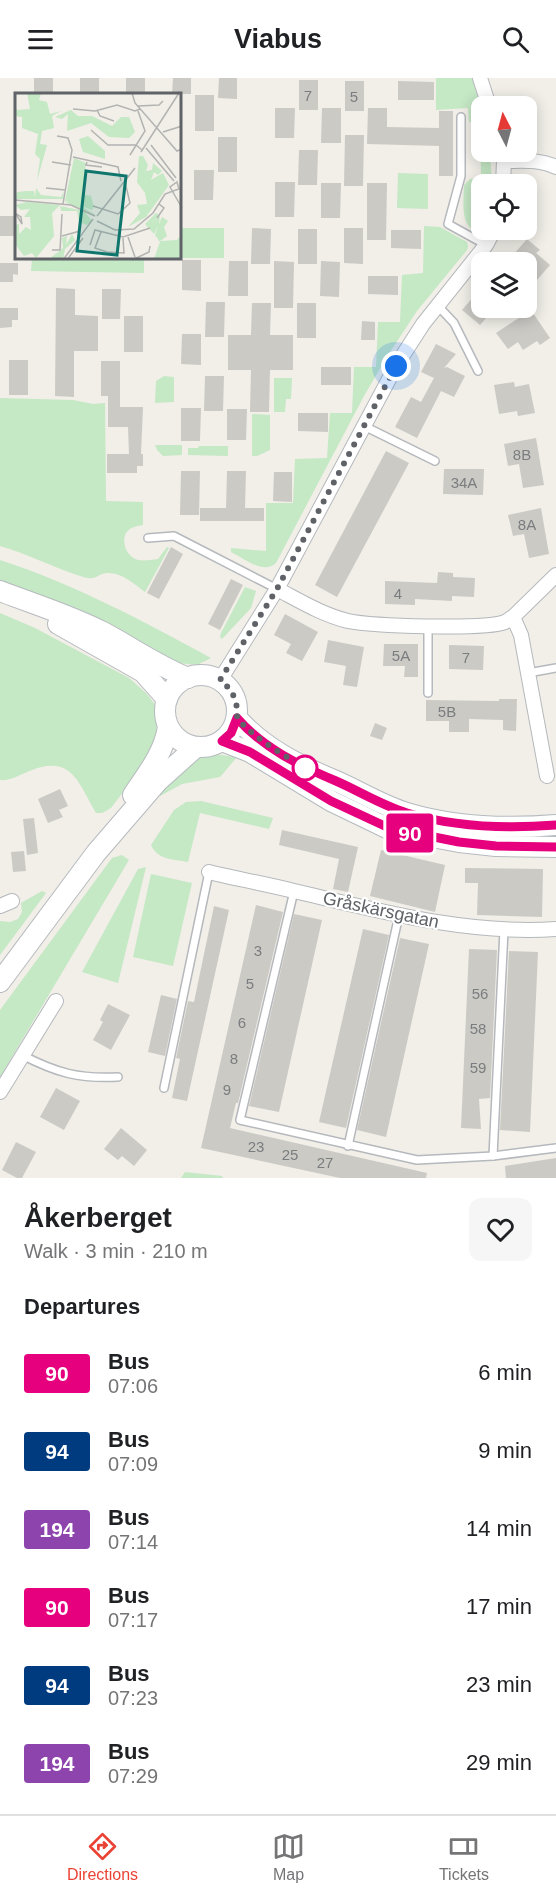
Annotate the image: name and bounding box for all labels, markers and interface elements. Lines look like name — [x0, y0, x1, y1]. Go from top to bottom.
icon: menu — [24, 23, 57, 56]
icon: search — [499, 23, 532, 56]
text: Viabus — [234, 24, 322, 54]
house number: 7 — [304, 87, 312, 104]
house number: 5 — [350, 88, 358, 105]
inset map — [15, 93, 182, 260]
north arrow — [471, 96, 537, 162]
map controls — [471, 96, 537, 318]
button: locate — [471, 174, 537, 240]
button: layers — [471, 252, 537, 318]
your location — [381, 351, 411, 381]
house number: 8B — [513, 446, 531, 463]
house number: 34A — [451, 474, 477, 491]
house number: 8A — [518, 516, 536, 533]
house number: 4 — [394, 585, 402, 602]
house number: 5A — [392, 647, 410, 664]
house number: 7 — [462, 649, 470, 666]
house number: 5B — [438, 703, 456, 720]
unlabelled marker — [292, 755, 318, 781]
line badge: 90 — [383, 814, 437, 852]
text: 90 — [398, 822, 422, 845]
street label: Gråskärsgatan — [321, 888, 441, 932]
house number: 3 — [254, 942, 262, 959]
house number: 5 — [246, 975, 254, 992]
house number: 56 — [472, 985, 488, 1002]
house number: 6 — [238, 1014, 246, 1031]
house number: 58 — [470, 1020, 486, 1037]
house number: 8 — [230, 1050, 238, 1067]
house number: 59 — [470, 1059, 486, 1076]
house number: 9 — [223, 1081, 231, 1098]
house number: 23 — [248, 1138, 264, 1155]
house number: 25 — [282, 1146, 298, 1163]
house number: 27 — [317, 1154, 333, 1171]
button: heart — [469, 1198, 532, 1261]
text: Åkerberget — [24, 1202, 172, 1233]
text: Walk · 3 min · 210 m — [24, 1240, 208, 1262]
text: Departures — [24, 1294, 140, 1319]
text: Bus — [108, 1349, 150, 1374]
text: 6 min — [478, 1360, 532, 1385]
text: 90 — [45, 1362, 69, 1385]
text: 07:06 — [108, 1375, 158, 1397]
text: Bus — [108, 1427, 150, 1452]
text: 9 min — [478, 1438, 532, 1463]
text: 94 — [45, 1440, 69, 1463]
text: 07:09 — [108, 1453, 158, 1475]
text: Bus — [108, 1505, 150, 1530]
text: 14 min — [466, 1516, 532, 1541]
text: 194 — [39, 1518, 75, 1541]
text: 07:14 — [108, 1531, 158, 1553]
text: Bus — [108, 1583, 150, 1608]
text: 17 min — [466, 1594, 532, 1619]
text: 90 — [45, 1596, 69, 1619]
text: 07:17 — [108, 1609, 158, 1631]
text: Bus — [108, 1661, 150, 1686]
text: 23 min — [466, 1672, 532, 1697]
text: 94 — [45, 1674, 69, 1697]
text: 07:23 — [108, 1687, 158, 1709]
text: Bus — [108, 1739, 150, 1764]
text: 29 min — [466, 1750, 532, 1775]
text: 194 — [39, 1752, 75, 1775]
text: 07:29 — [108, 1765, 158, 1787]
tab: Directions — [67, 1830, 138, 1884]
tab: Map — [272, 1830, 305, 1884]
tab: Tickets — [439, 1830, 489, 1884]

